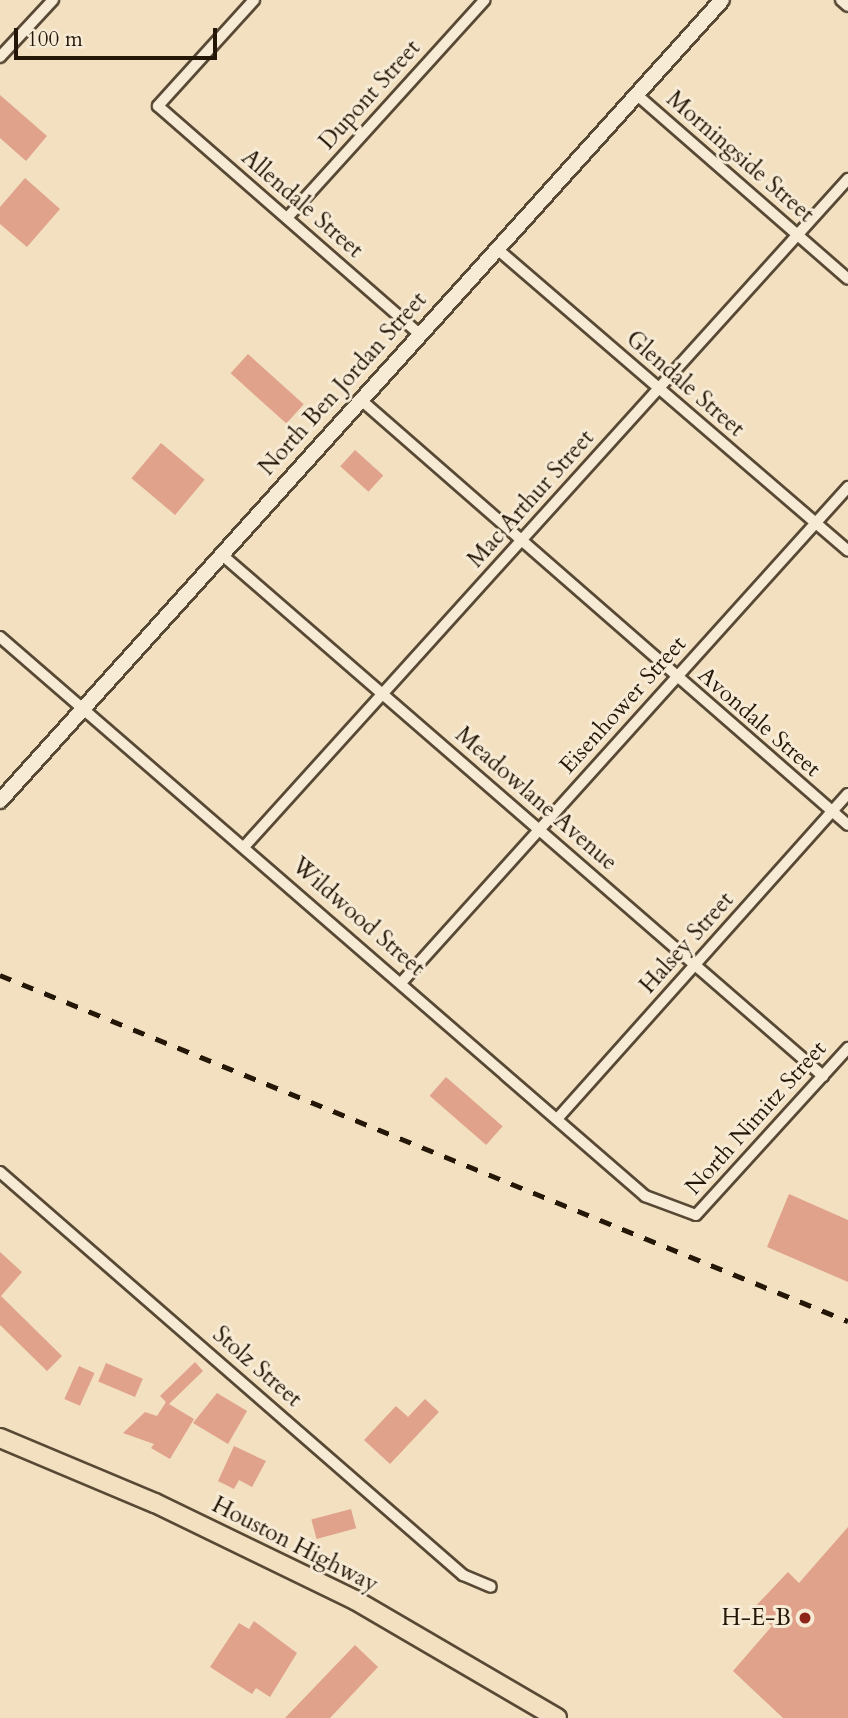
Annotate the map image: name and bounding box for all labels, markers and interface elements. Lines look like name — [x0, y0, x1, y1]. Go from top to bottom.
scale bar — [18, 14, 220, 58]
text: 100 m — [27, 25, 83, 54]
street label: Dupont Street — [314, 35, 426, 155]
street label: Morningside Street — [661, 85, 819, 229]
street label: Allendale Street — [236, 144, 368, 264]
street label: North Ben Jordan Street — [253, 287, 433, 481]
street label: Glendale Street — [620, 325, 750, 443]
street label: Mac Arthur Street — [462, 425, 600, 573]
street label: Eisenhower Street — [554, 630, 692, 780]
street label: Avondale Street — [692, 661, 826, 783]
street label: Meadowlane Avenue — [450, 721, 622, 877]
street label: Wildwood Street — [286, 852, 430, 982]
street label: Halsey Street — [634, 887, 740, 999]
street label: North Nimitz Street — [680, 1035, 832, 1201]
street label: Stolz Street — [207, 1321, 307, 1413]
street label: Houston Highway — [207, 1491, 383, 1599]
place label: H-E-B — [721, 1604, 791, 1632]
marker: H-E-B — [797, 1610, 813, 1626]

